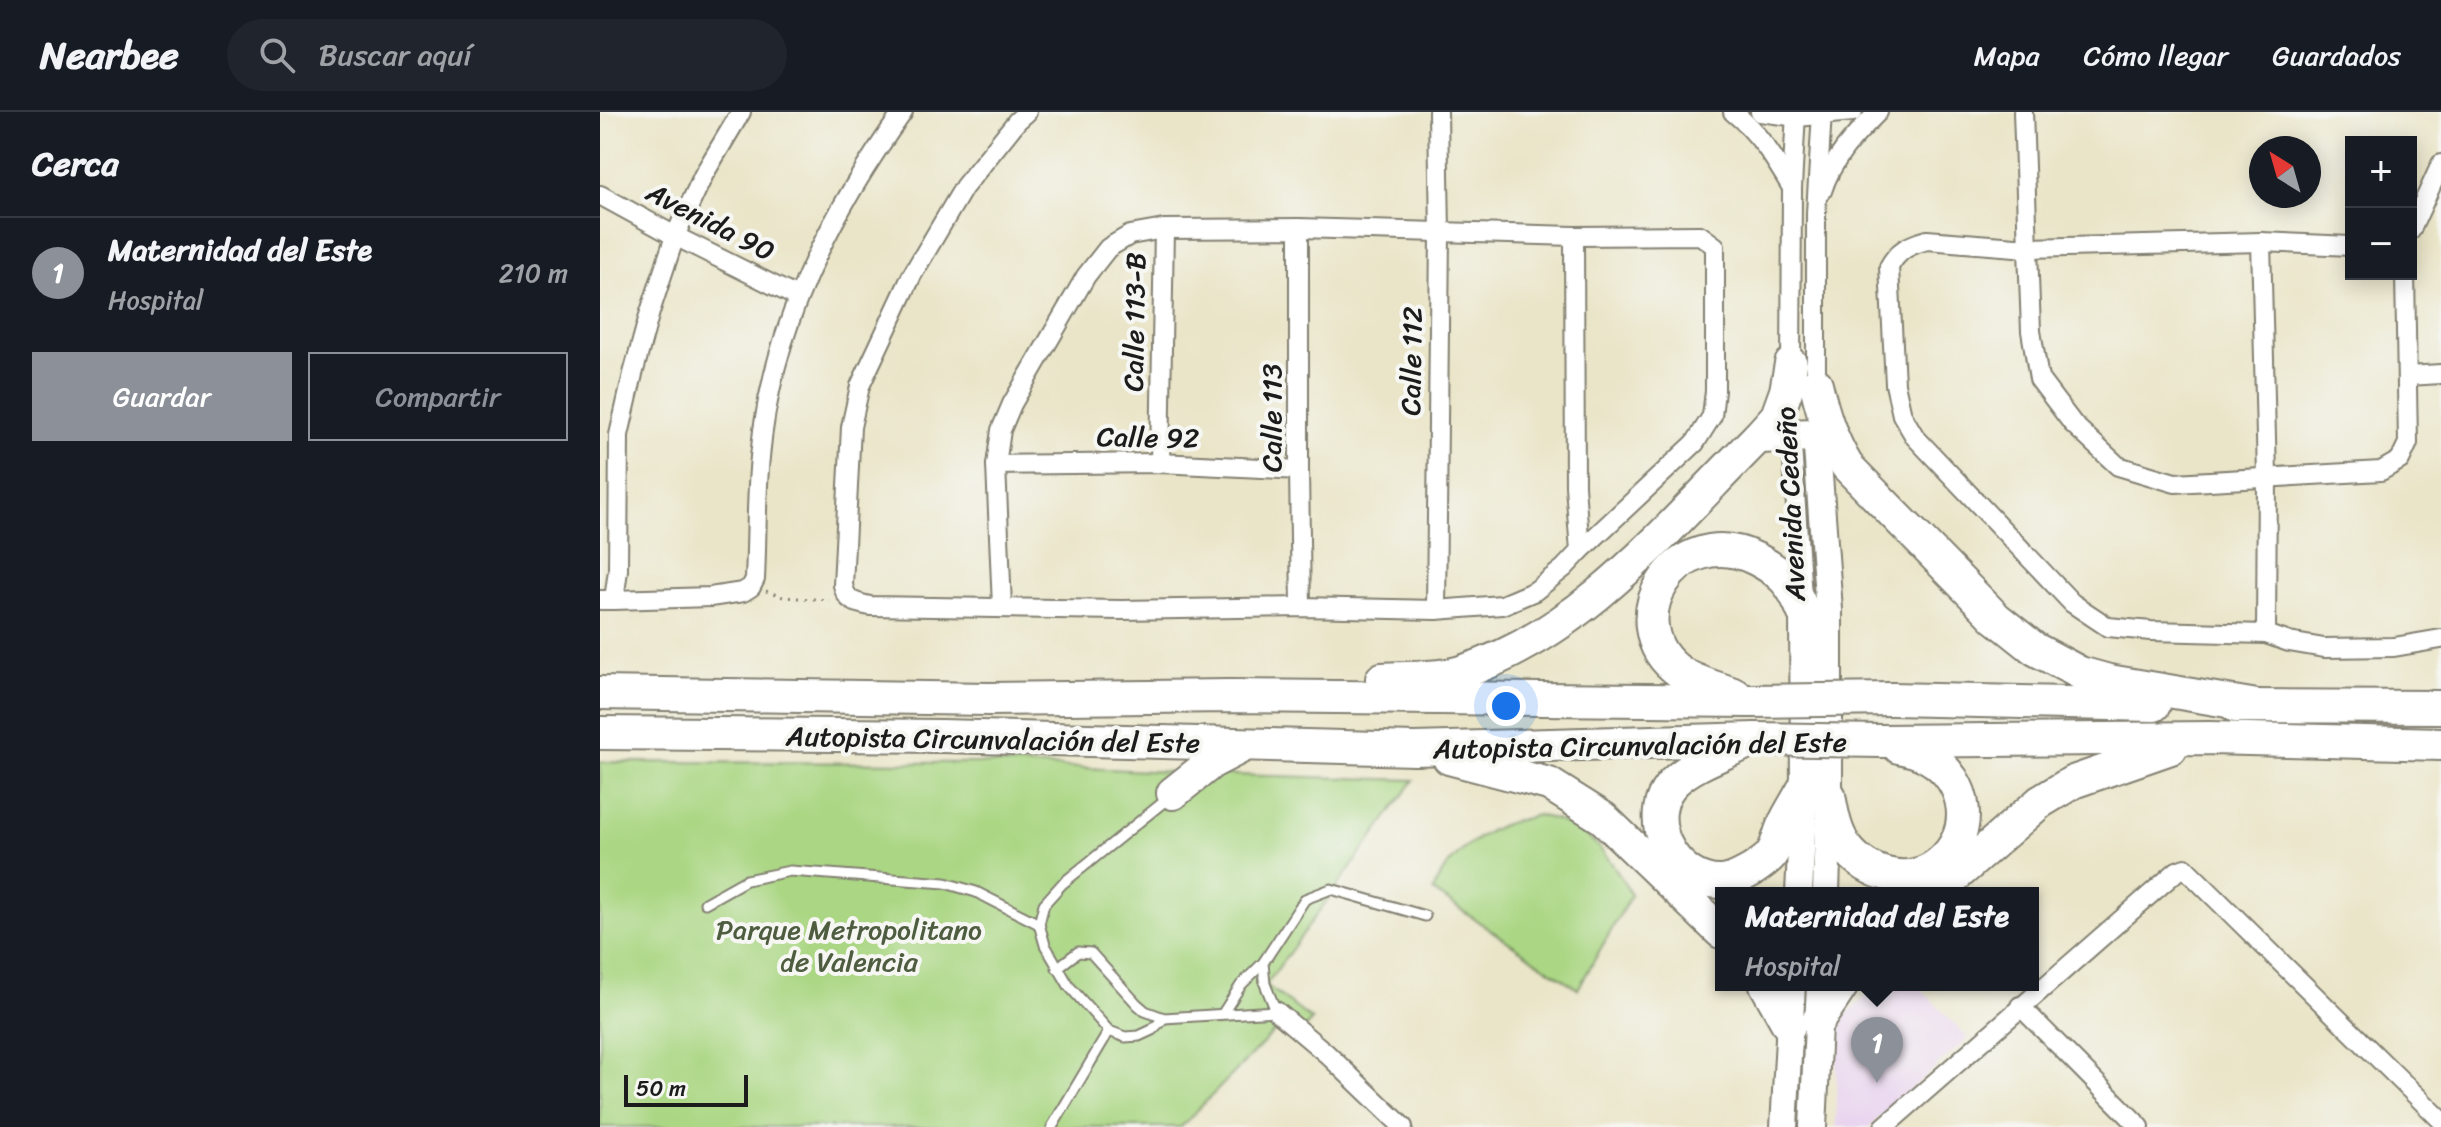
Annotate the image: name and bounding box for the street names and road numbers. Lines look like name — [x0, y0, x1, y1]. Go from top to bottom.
street label: Avenida 90 — [637, 167, 784, 275]
street label: Calle 113-B — [1109, 252, 1160, 392]
street label: Calle 112 — [1386, 306, 1437, 416]
street label: Calle 113 — [1247, 364, 1296, 472]
street label: Avenida Cedeño — [1761, 405, 1820, 603]
street label: Calle 92 — [1096, 412, 1200, 463]
street label: Autopista Circunvalación del Este — [785, 711, 1200, 768]
street label: Autopista Circunvalación del Este — [1432, 717, 1847, 774]

